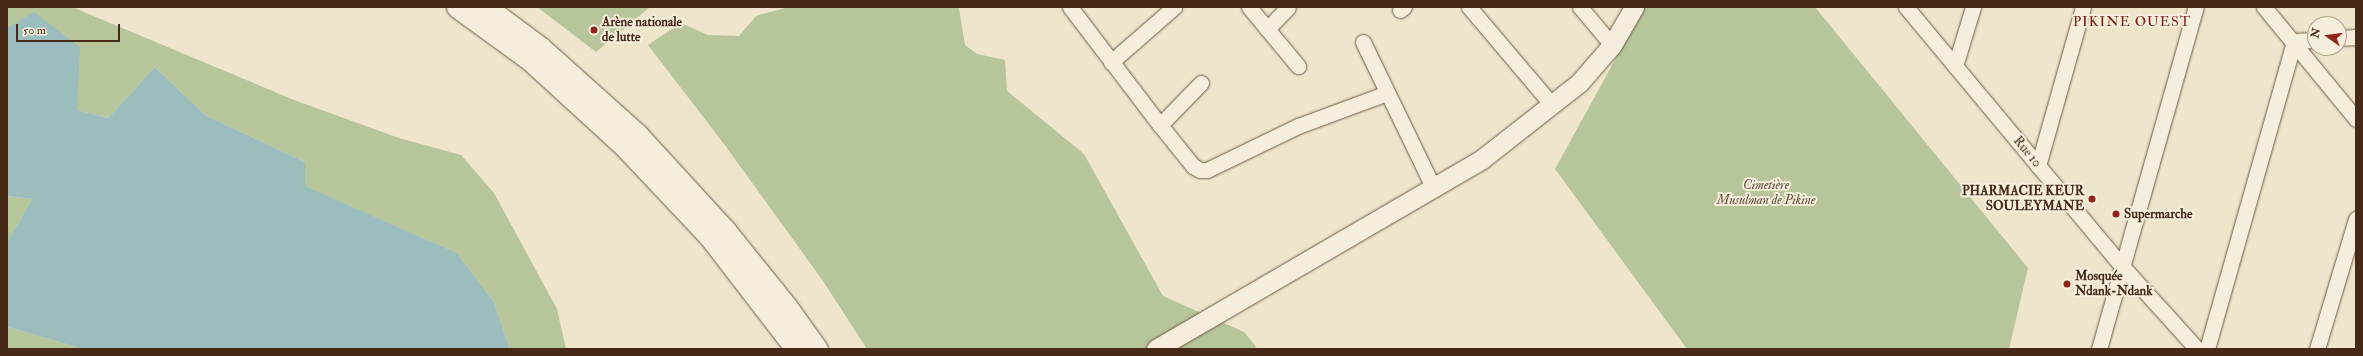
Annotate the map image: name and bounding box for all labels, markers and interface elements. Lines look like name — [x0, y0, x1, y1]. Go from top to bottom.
district label: PIKINE OUEST — [2073, 14, 2191, 30]
place label: Arène nationale de lutte — [602, 15, 682, 46]
scale bar — [18, 16, 122, 42]
north arrow — [2307, 16, 2347, 56]
text: 50 m — [23, 23, 46, 38]
marker: Arène nationale de lutte — [589, 25, 599, 35]
text: N — [2308, 27, 2323, 40]
street label: Rue 10 — [2010, 133, 2044, 171]
park label: Cimetière Musulman de Pikine — [1717, 178, 1815, 209]
place label: PHARMACIE KEUR SOULEYMANE — [1962, 184, 2084, 215]
marker: PHARMACIE KEUR SOULEYMANE — [2087, 194, 2097, 204]
place label: Supermarche — [2124, 206, 2192, 222]
marker: Supermarche — [2111, 209, 2121, 219]
place label: Mosquée Ndank-Ndank — [2075, 269, 2153, 300]
marker: Mosquée Ndank-Ndank — [2062, 279, 2072, 289]

